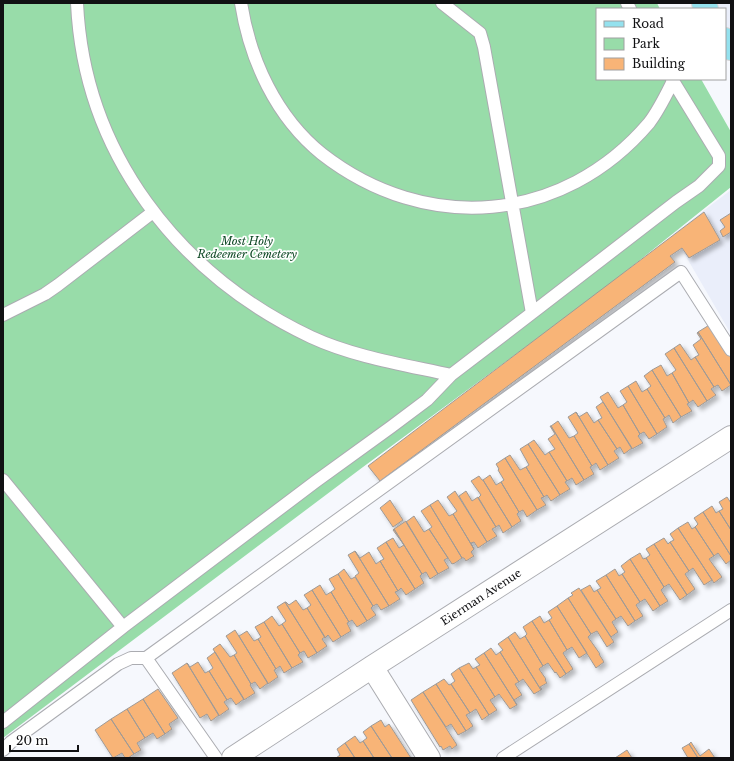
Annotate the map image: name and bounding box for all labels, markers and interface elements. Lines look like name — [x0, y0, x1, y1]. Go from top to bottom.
legend — [596, 8, 726, 80]
text: Road — [632, 16, 664, 31]
text: Park — [632, 36, 660, 51]
text: Building — [632, 56, 686, 71]
park label: Most Holy Redeemer Cemetery — [196, 234, 297, 261]
street label: Eierman Avenue — [438, 566, 524, 628]
scale bar — [10, 727, 78, 753]
text: 20 m — [16, 733, 48, 748]

